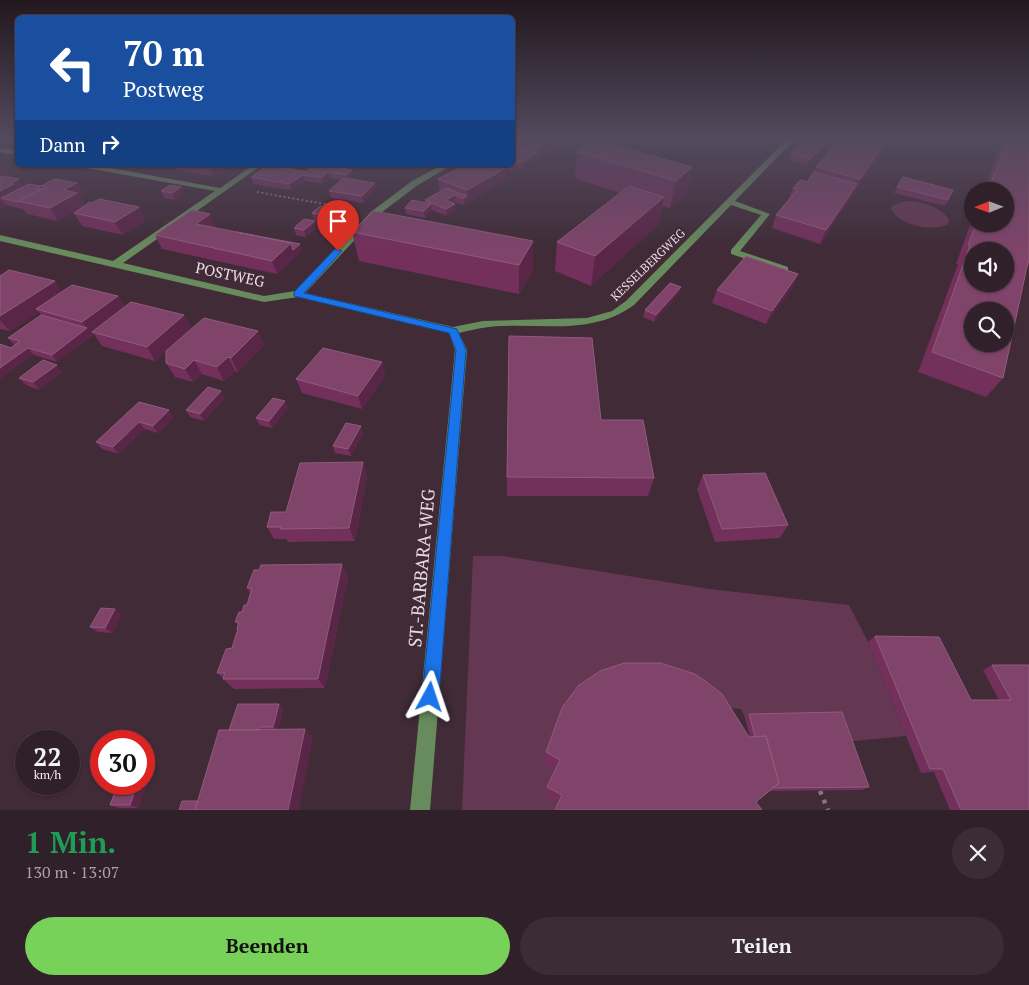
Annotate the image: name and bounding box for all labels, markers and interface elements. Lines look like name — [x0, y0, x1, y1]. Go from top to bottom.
text: 70 m — [123, 30, 204, 76]
icon: left — [40, 35, 105, 100]
text: Postweg — [123, 74, 204, 103]
icon: right — [96, 130, 124, 158]
text: Dann — [40, 132, 86, 157]
north arrow — [964, 182, 1014, 232]
map controls — [964, 182, 1014, 352]
pin — [317, 200, 359, 251]
icon: arrive — [324, 207, 352, 235]
street label: KESSELBERGWEG — [607, 225, 688, 304]
button: sound — [964, 242, 1014, 292]
street label: POSTWEG — [194, 257, 267, 291]
button: search — [964, 302, 1014, 352]
street label: ST.-BARBARA-WEG — [402, 487, 440, 648]
position arrow — [403, 670, 455, 722]
speed limit sign: 30 — [90, 730, 155, 795]
text: 22 — [33, 740, 62, 773]
text: km/h — [34, 767, 61, 782]
text: 1 Min. — [25, 822, 116, 862]
button: close — [952, 827, 1004, 879]
text: 130 m · 13:07 — [25, 861, 119, 883]
button: Beenden — [25, 917, 510, 975]
button: Teilen — [520, 917, 1004, 975]

